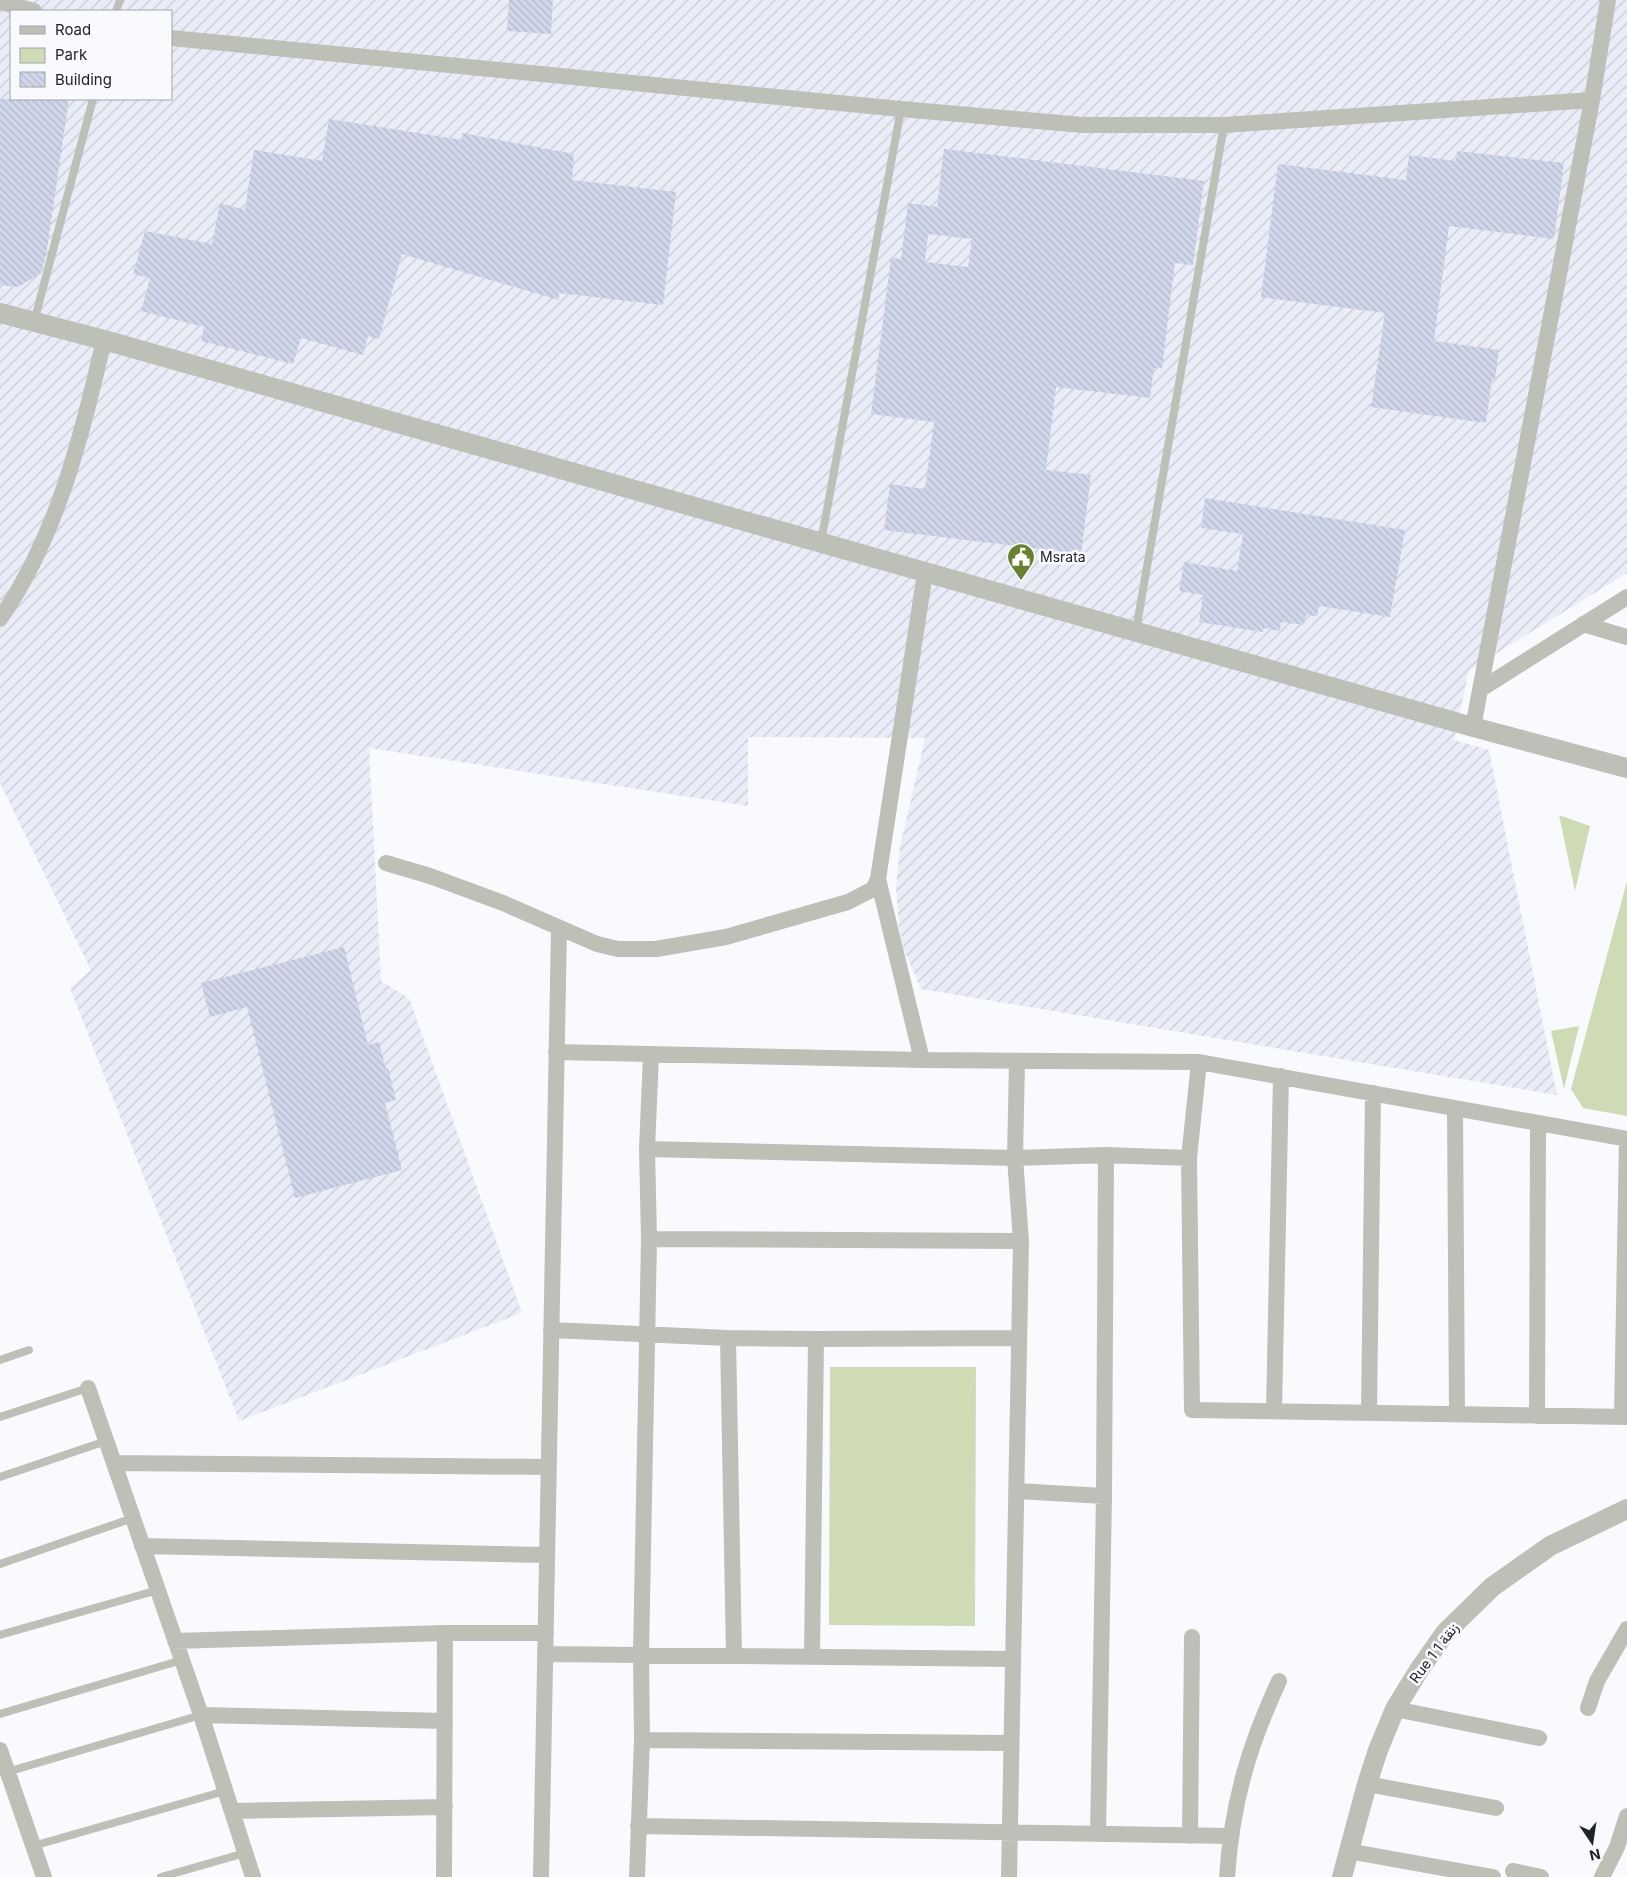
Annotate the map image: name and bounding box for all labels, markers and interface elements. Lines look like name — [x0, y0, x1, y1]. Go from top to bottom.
legend — [10, 10, 172, 100]
text: Road — [55, 20, 91, 39]
text: Park — [55, 45, 88, 64]
text: Building — [55, 70, 112, 89]
public building icon: Msrata — [1006, 542, 1036, 581]
place label: Msrata — [1040, 548, 1086, 565]
street label: Rue 1 زنقة 1 — [1406, 1619, 1463, 1687]
north arrow — [1567, 1817, 1617, 1867]
text: N — [1588, 1846, 1602, 1865]

